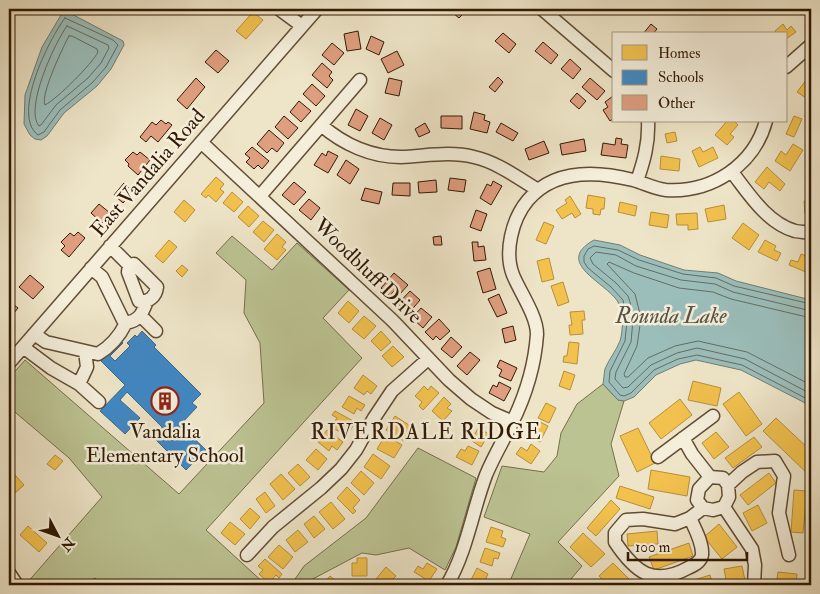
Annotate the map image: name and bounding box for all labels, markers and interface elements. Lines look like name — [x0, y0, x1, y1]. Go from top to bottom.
legend — [612, 32, 788, 122]
text: Homes — [658, 44, 700, 63]
text: Schools — [658, 68, 704, 87]
text: Other — [658, 94, 695, 113]
street label: East Vandalia Road — [85, 103, 212, 243]
street label: Woodbluff Drive — [307, 212, 428, 330]
water label: Rounda Lake — [614, 302, 727, 330]
building icon: Vandalia Elementary School — [150, 386, 180, 416]
place label: Vandalia Elementary School — [86, 418, 245, 469]
district label: RIVERDALE RIDGE — [310, 418, 542, 446]
north arrow — [32, 512, 82, 562]
scale bar — [628, 529, 746, 561]
text: N — [57, 533, 79, 555]
text: 100 m — [635, 538, 671, 557]

